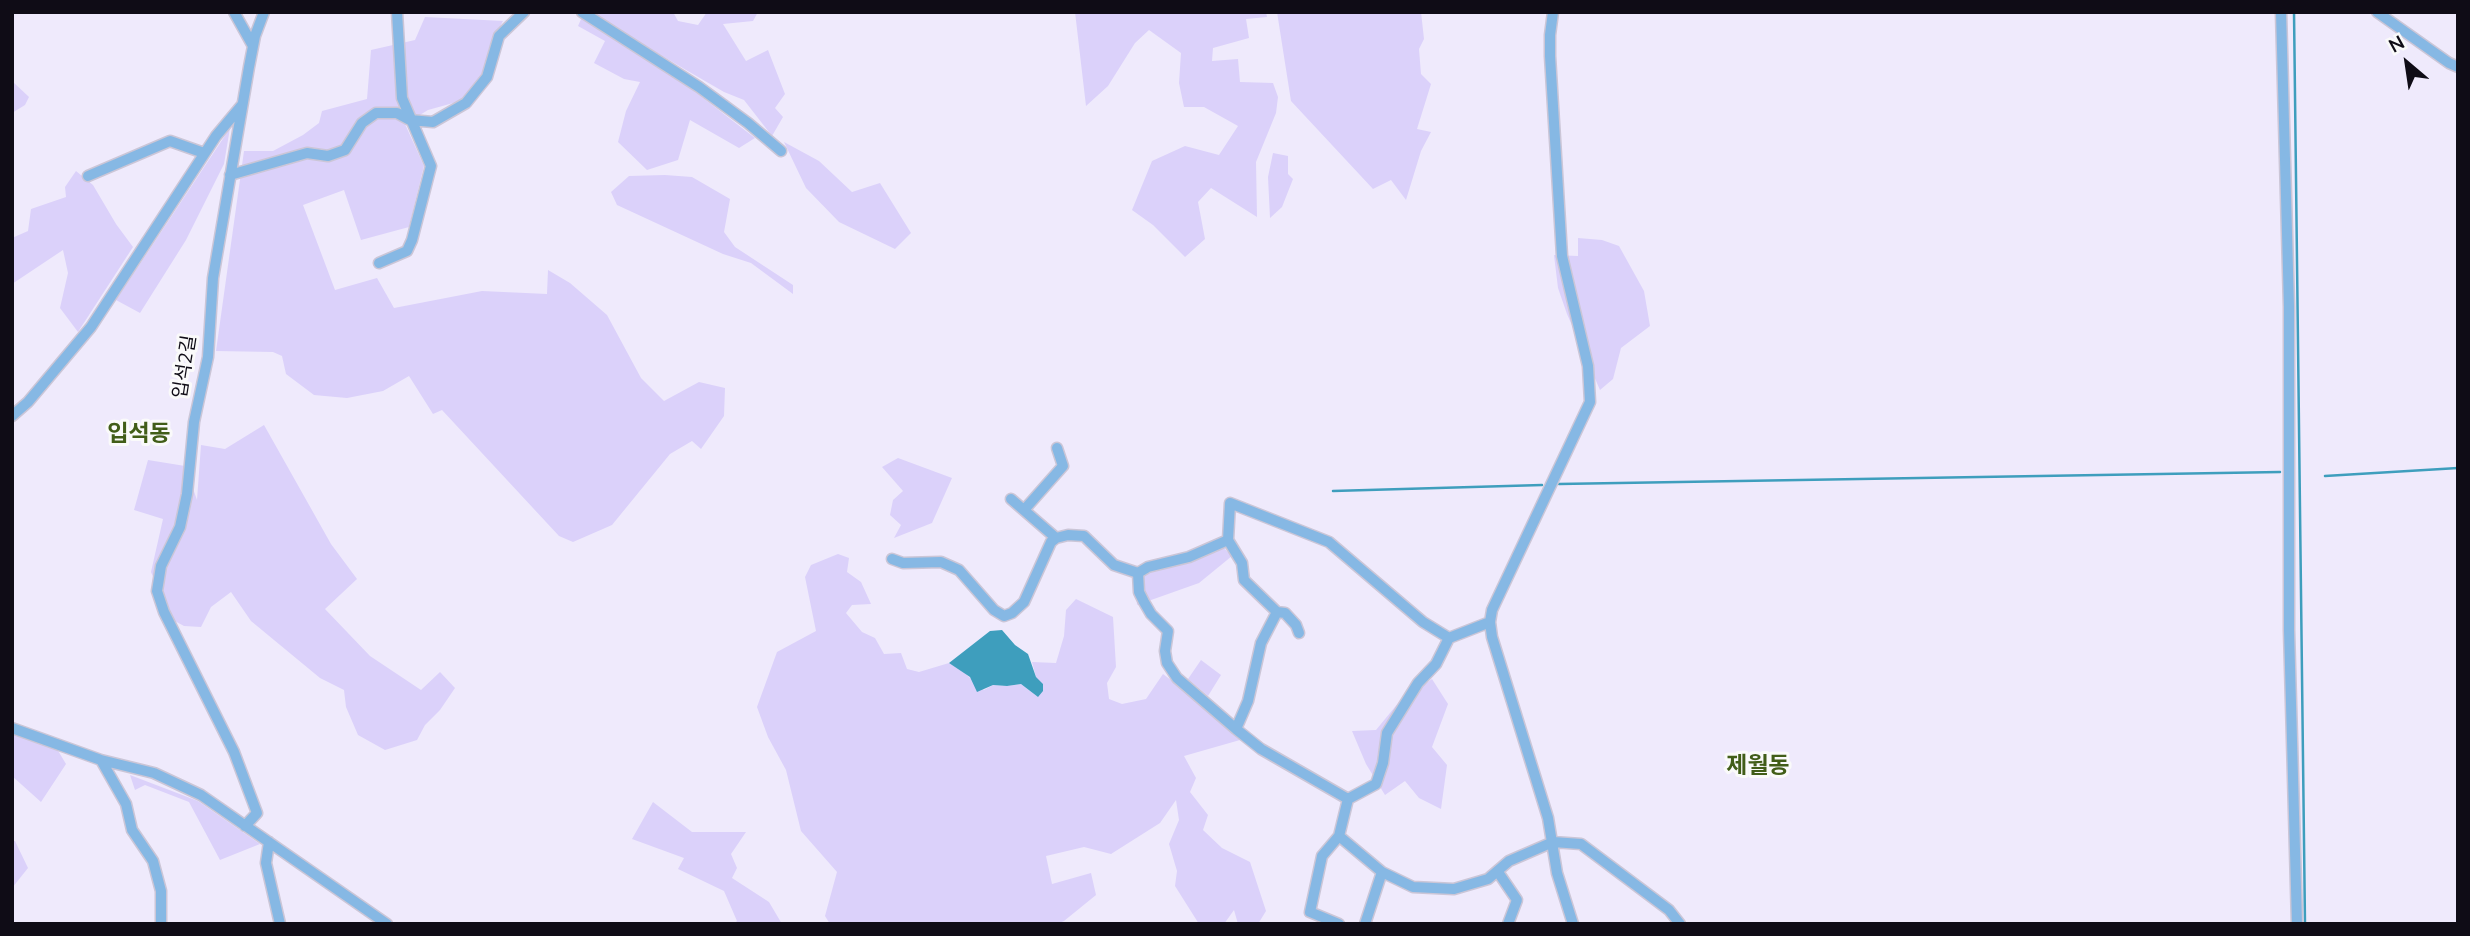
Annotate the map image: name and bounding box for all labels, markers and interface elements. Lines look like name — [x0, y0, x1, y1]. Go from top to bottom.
north arrow — [2372, 28, 2442, 98]
text: N — [2384, 30, 2409, 59]
street label: 입석2길 — [170, 334, 202, 400]
district label: 입석동 — [107, 421, 171, 449]
district label: 제월동 — [1726, 753, 1790, 781]

